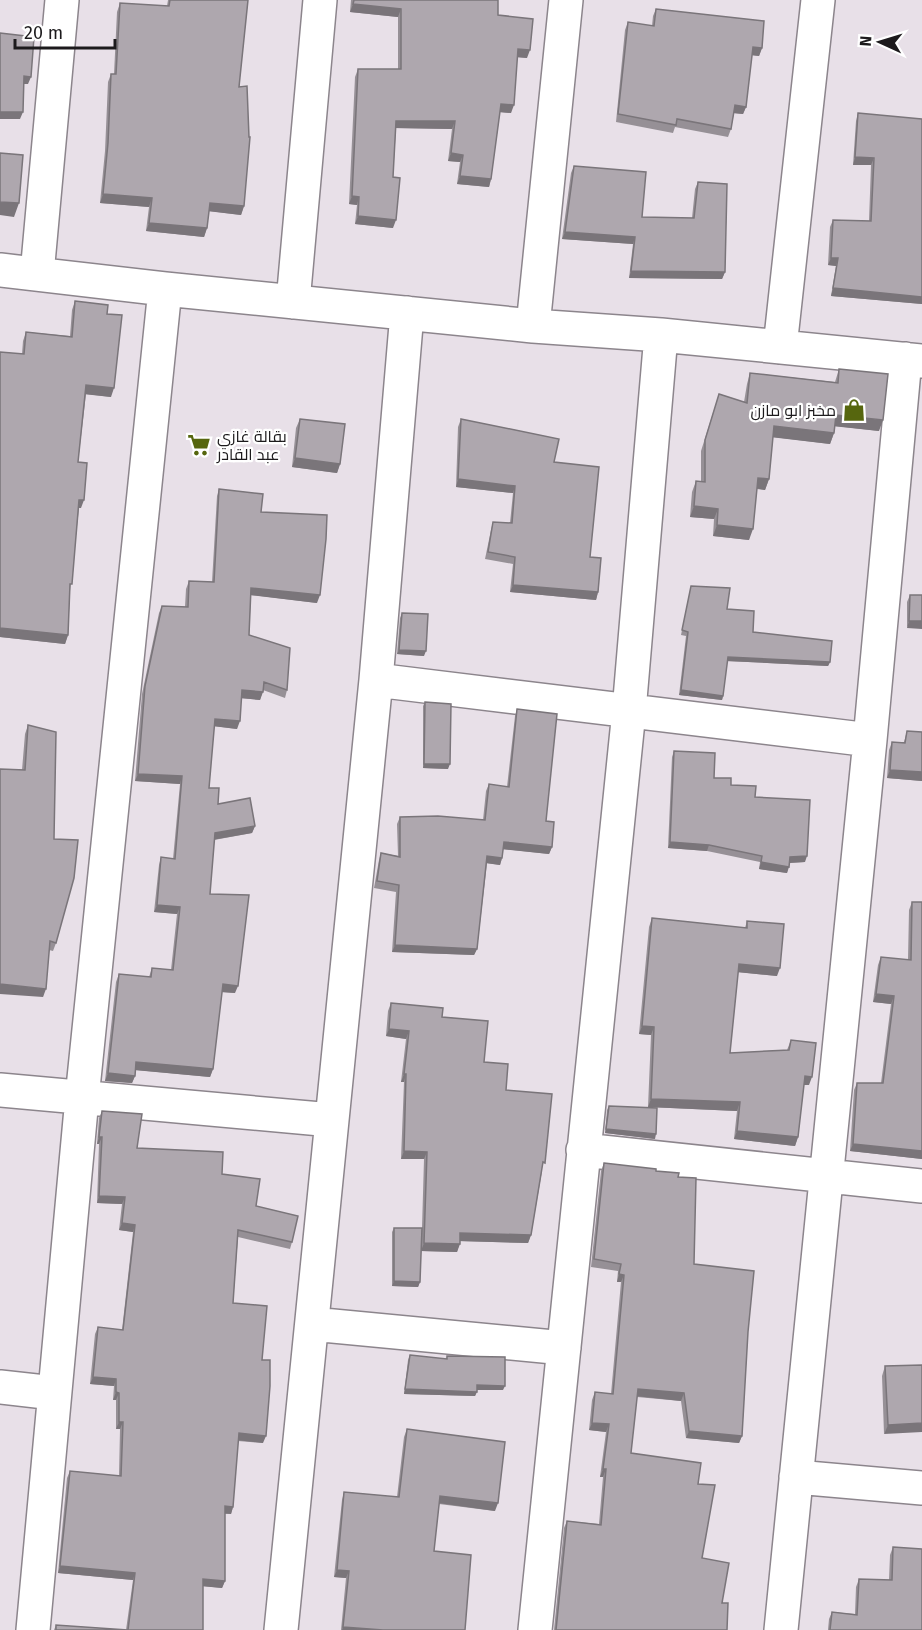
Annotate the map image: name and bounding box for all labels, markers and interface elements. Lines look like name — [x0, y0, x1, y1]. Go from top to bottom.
scale bar — [15, 12, 116, 50]
north arrow — [850, 12, 910, 72]
text: 20 m — [24, 22, 63, 44]
text: N — [856, 35, 875, 47]
shop icon: مخبز ابو مازن — [841, 397, 867, 423]
place label: مخبز ابو مازن — [750, 401, 836, 421]
place label: بقالة غازي عبد القادر — [216, 427, 287, 464]
supermarket icon: بقالة غازي عبد القادر — [186, 432, 212, 458]

